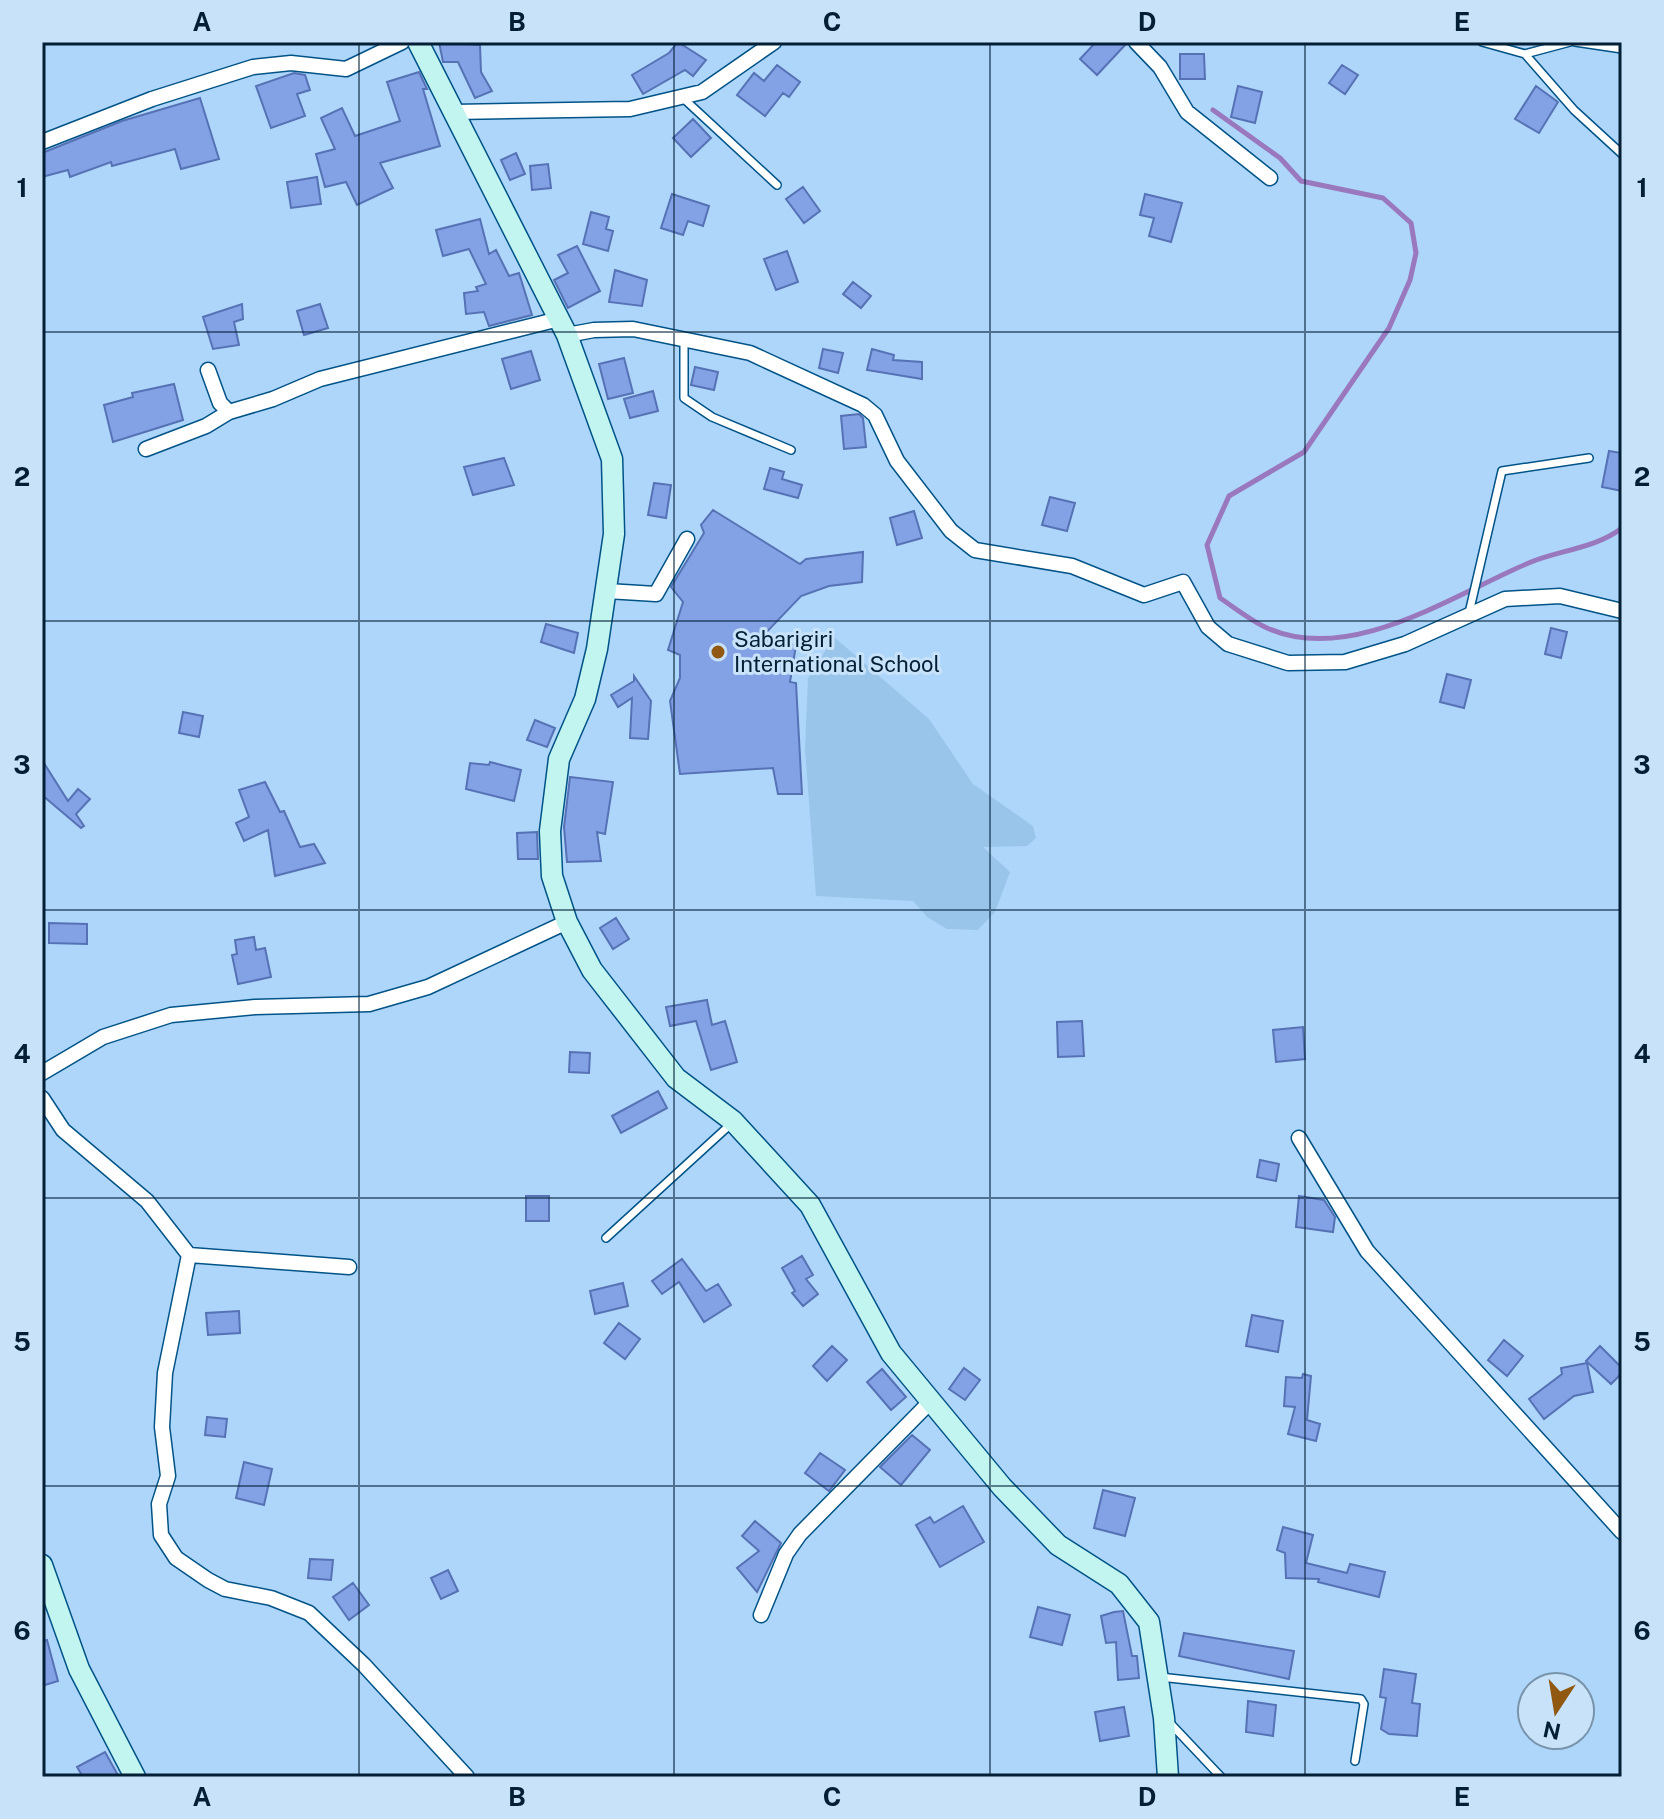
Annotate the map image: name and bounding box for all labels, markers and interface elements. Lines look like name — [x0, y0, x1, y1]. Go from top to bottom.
text: A — [193, 6, 212, 37]
text: B — [508, 6, 526, 37]
text: C — [823, 6, 841, 37]
text: D — [1138, 6, 1156, 37]
text: E — [1454, 6, 1470, 37]
text: 1 — [16, 172, 28, 203]
text: 1 — [1636, 172, 1648, 203]
text: 2 — [14, 461, 30, 492]
text: 2 — [1634, 461, 1650, 492]
place label: Sabarigiri International School — [734, 626, 940, 677]
marker: Sabarigiri International School — [709, 643, 727, 661]
text: 3 — [13, 749, 31, 780]
text: 3 — [1633, 749, 1651, 780]
text: 4 — [13, 1038, 31, 1069]
text: 4 — [1633, 1038, 1651, 1069]
text: 5 — [13, 1326, 31, 1357]
text: 5 — [1633, 1326, 1651, 1357]
text: 6 — [13, 1615, 31, 1646]
text: 6 — [1633, 1615, 1651, 1646]
north arrow — [1516, 1671, 1596, 1751]
text: N — [1541, 1716, 1563, 1745]
text: A — [193, 1781, 212, 1812]
text: B — [508, 1781, 526, 1812]
text: C — [823, 1781, 841, 1812]
text: D — [1138, 1781, 1156, 1812]
text: E — [1454, 1781, 1470, 1812]

